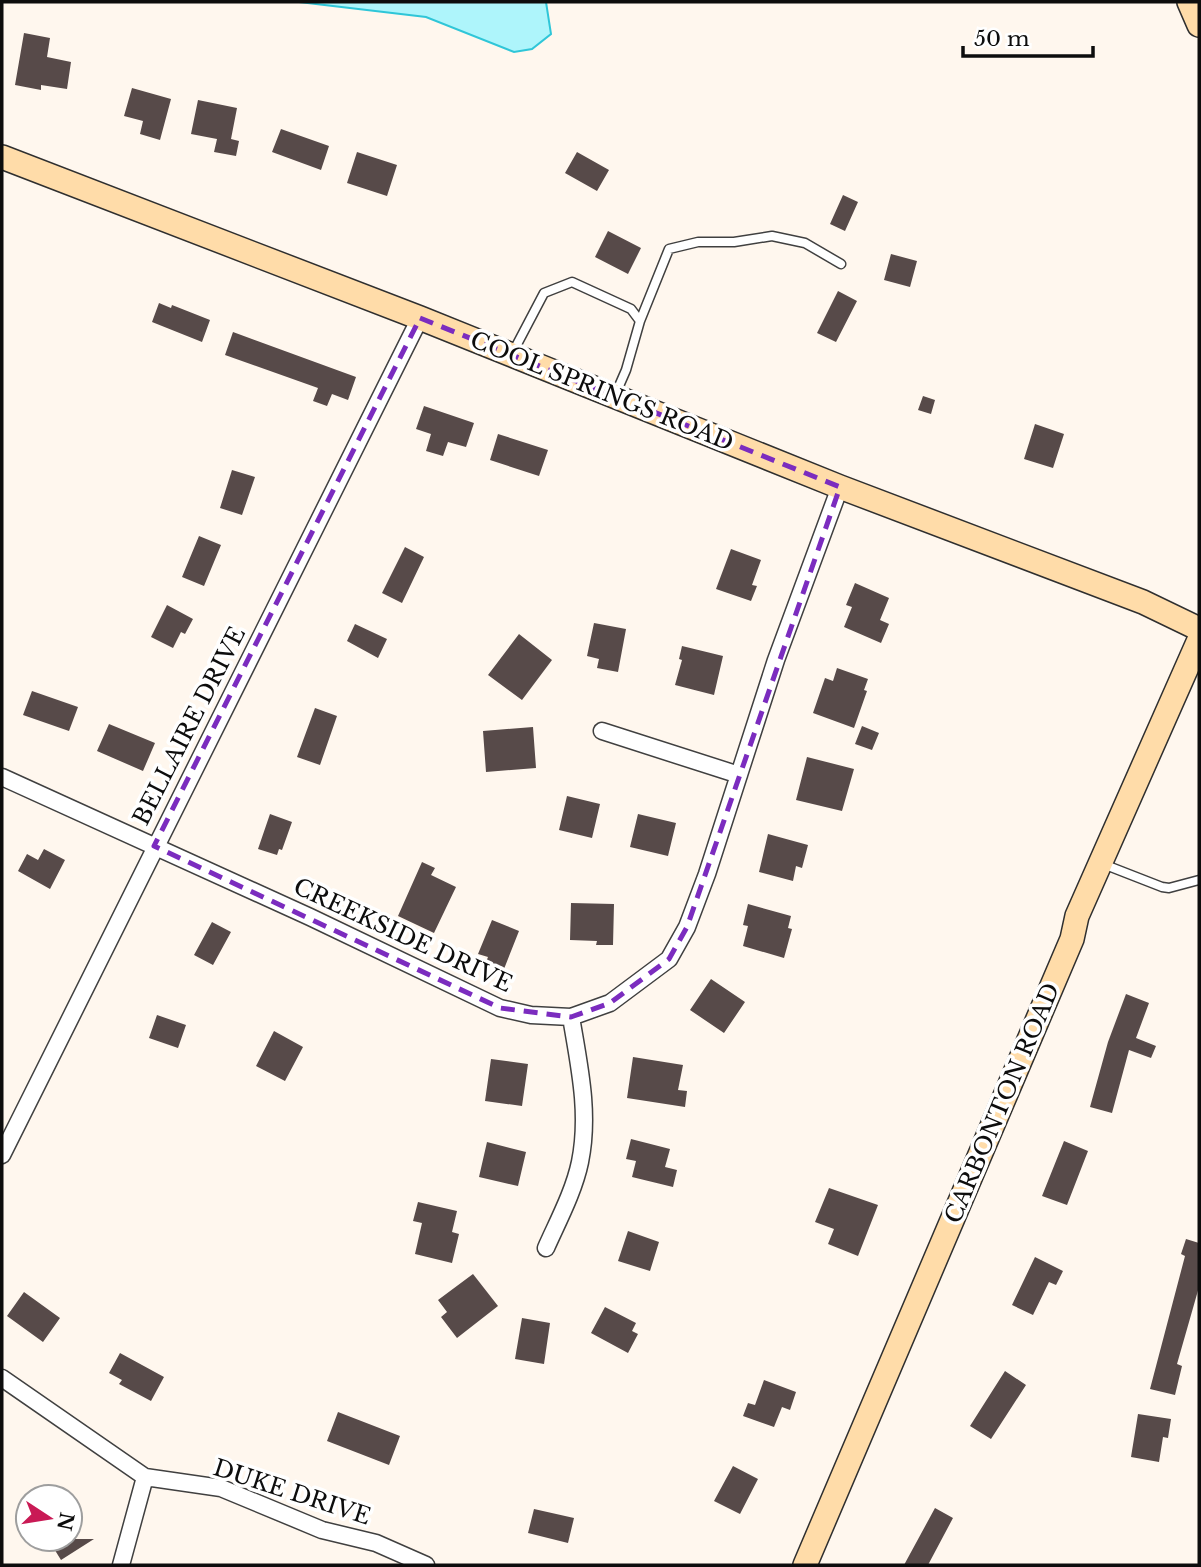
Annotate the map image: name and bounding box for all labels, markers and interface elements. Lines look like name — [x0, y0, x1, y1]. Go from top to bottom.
scale bar — [963, 14, 1092, 58]
text: 50 m — [974, 26, 1030, 52]
street label: COOL SPRINGS ROAD — [466, 325, 738, 457]
street label: BELLAIRE DRIVE — [127, 622, 251, 830]
street label: CREEKSIDE DRIVE — [289, 872, 517, 998]
street label: CARBONTON ROAD — [939, 979, 1065, 1227]
street label: DUKE DRIVE — [210, 1453, 374, 1531]
north arrow — [14, 1483, 84, 1553]
text: N — [52, 1510, 78, 1533]

